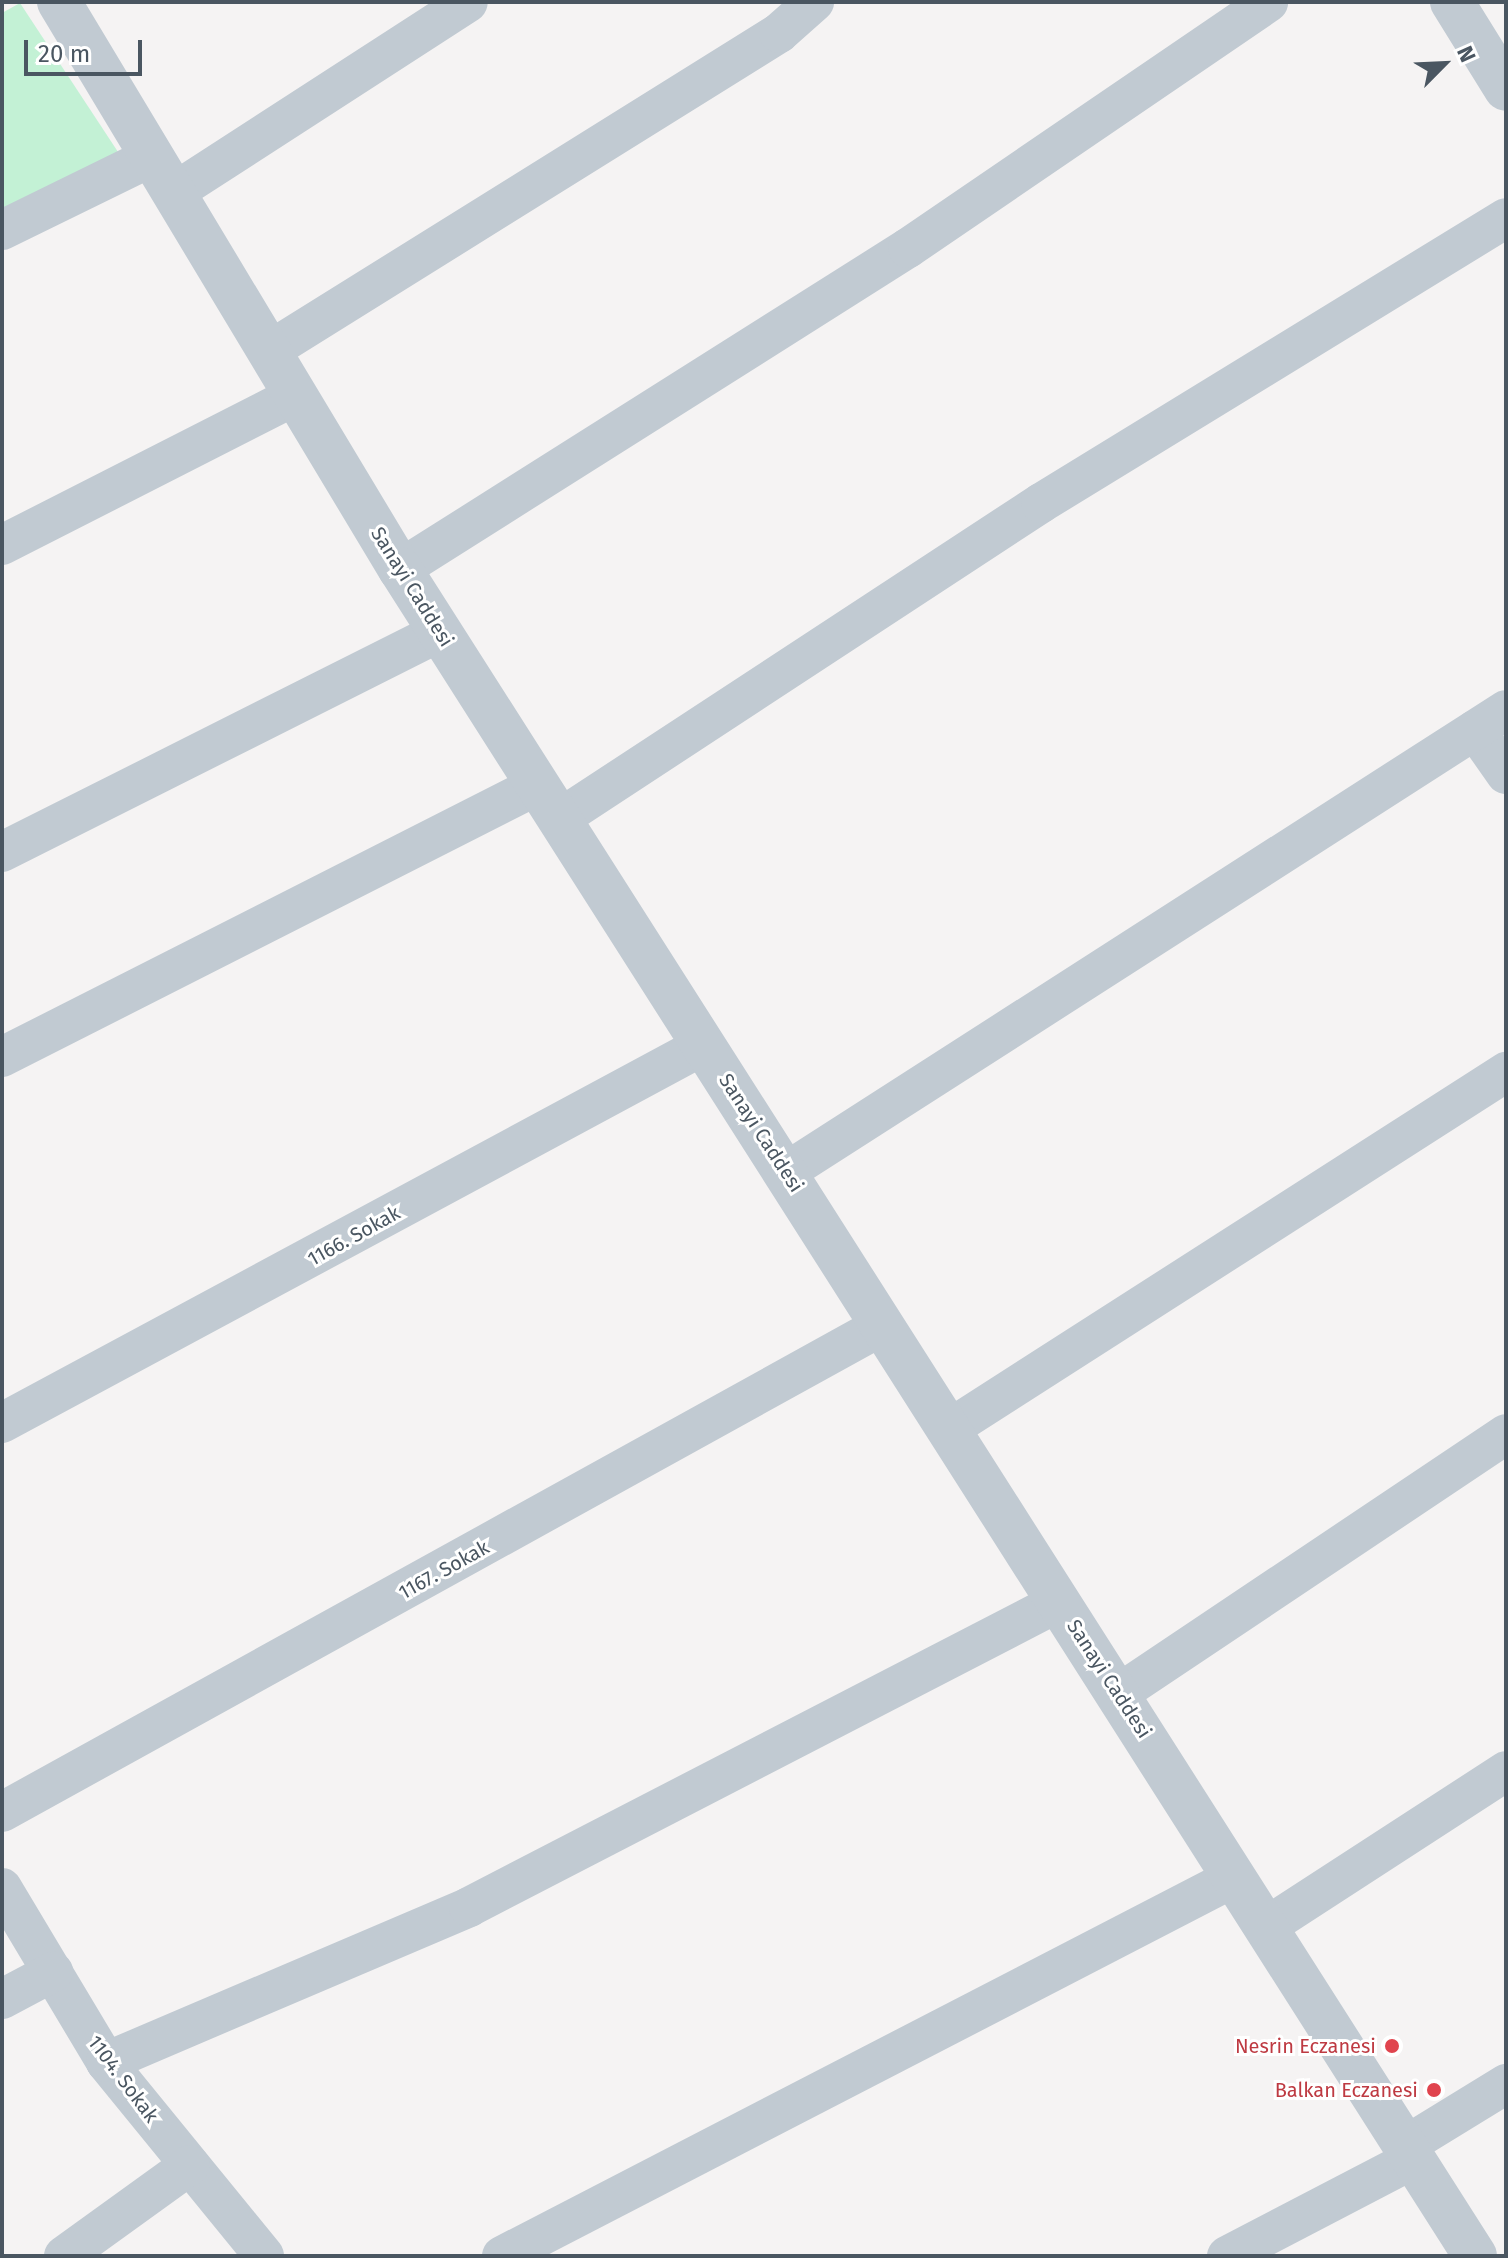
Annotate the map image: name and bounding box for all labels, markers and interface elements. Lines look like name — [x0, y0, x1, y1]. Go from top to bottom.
scale bar — [28, 24, 146, 74]
north arrow — [1404, 24, 1484, 104]
text: 20 m — [38, 40, 90, 68]
text: N — [1451, 42, 1482, 66]
street label: Sanayi Caddesi — [366, 523, 458, 651]
street label: Sanayi Caddesi — [714, 1069, 808, 1197]
street label: 1166. Sokak — [304, 1201, 404, 1271]
street label: 1167. Sokak — [395, 1535, 493, 1605]
street label: Sanayi Caddesi — [1062, 1615, 1156, 1743]
street label: 1104. Sokak — [83, 2031, 163, 2127]
place label: Nesrin Eczanesi — [1235, 2034, 1376, 2058]
marker: Nesrin Eczanesi — [1383, 2037, 1401, 2055]
place label: Balkan Eczanesi — [1275, 2078, 1418, 2102]
marker: Balkan Eczanesi — [1425, 2081, 1443, 2099]

